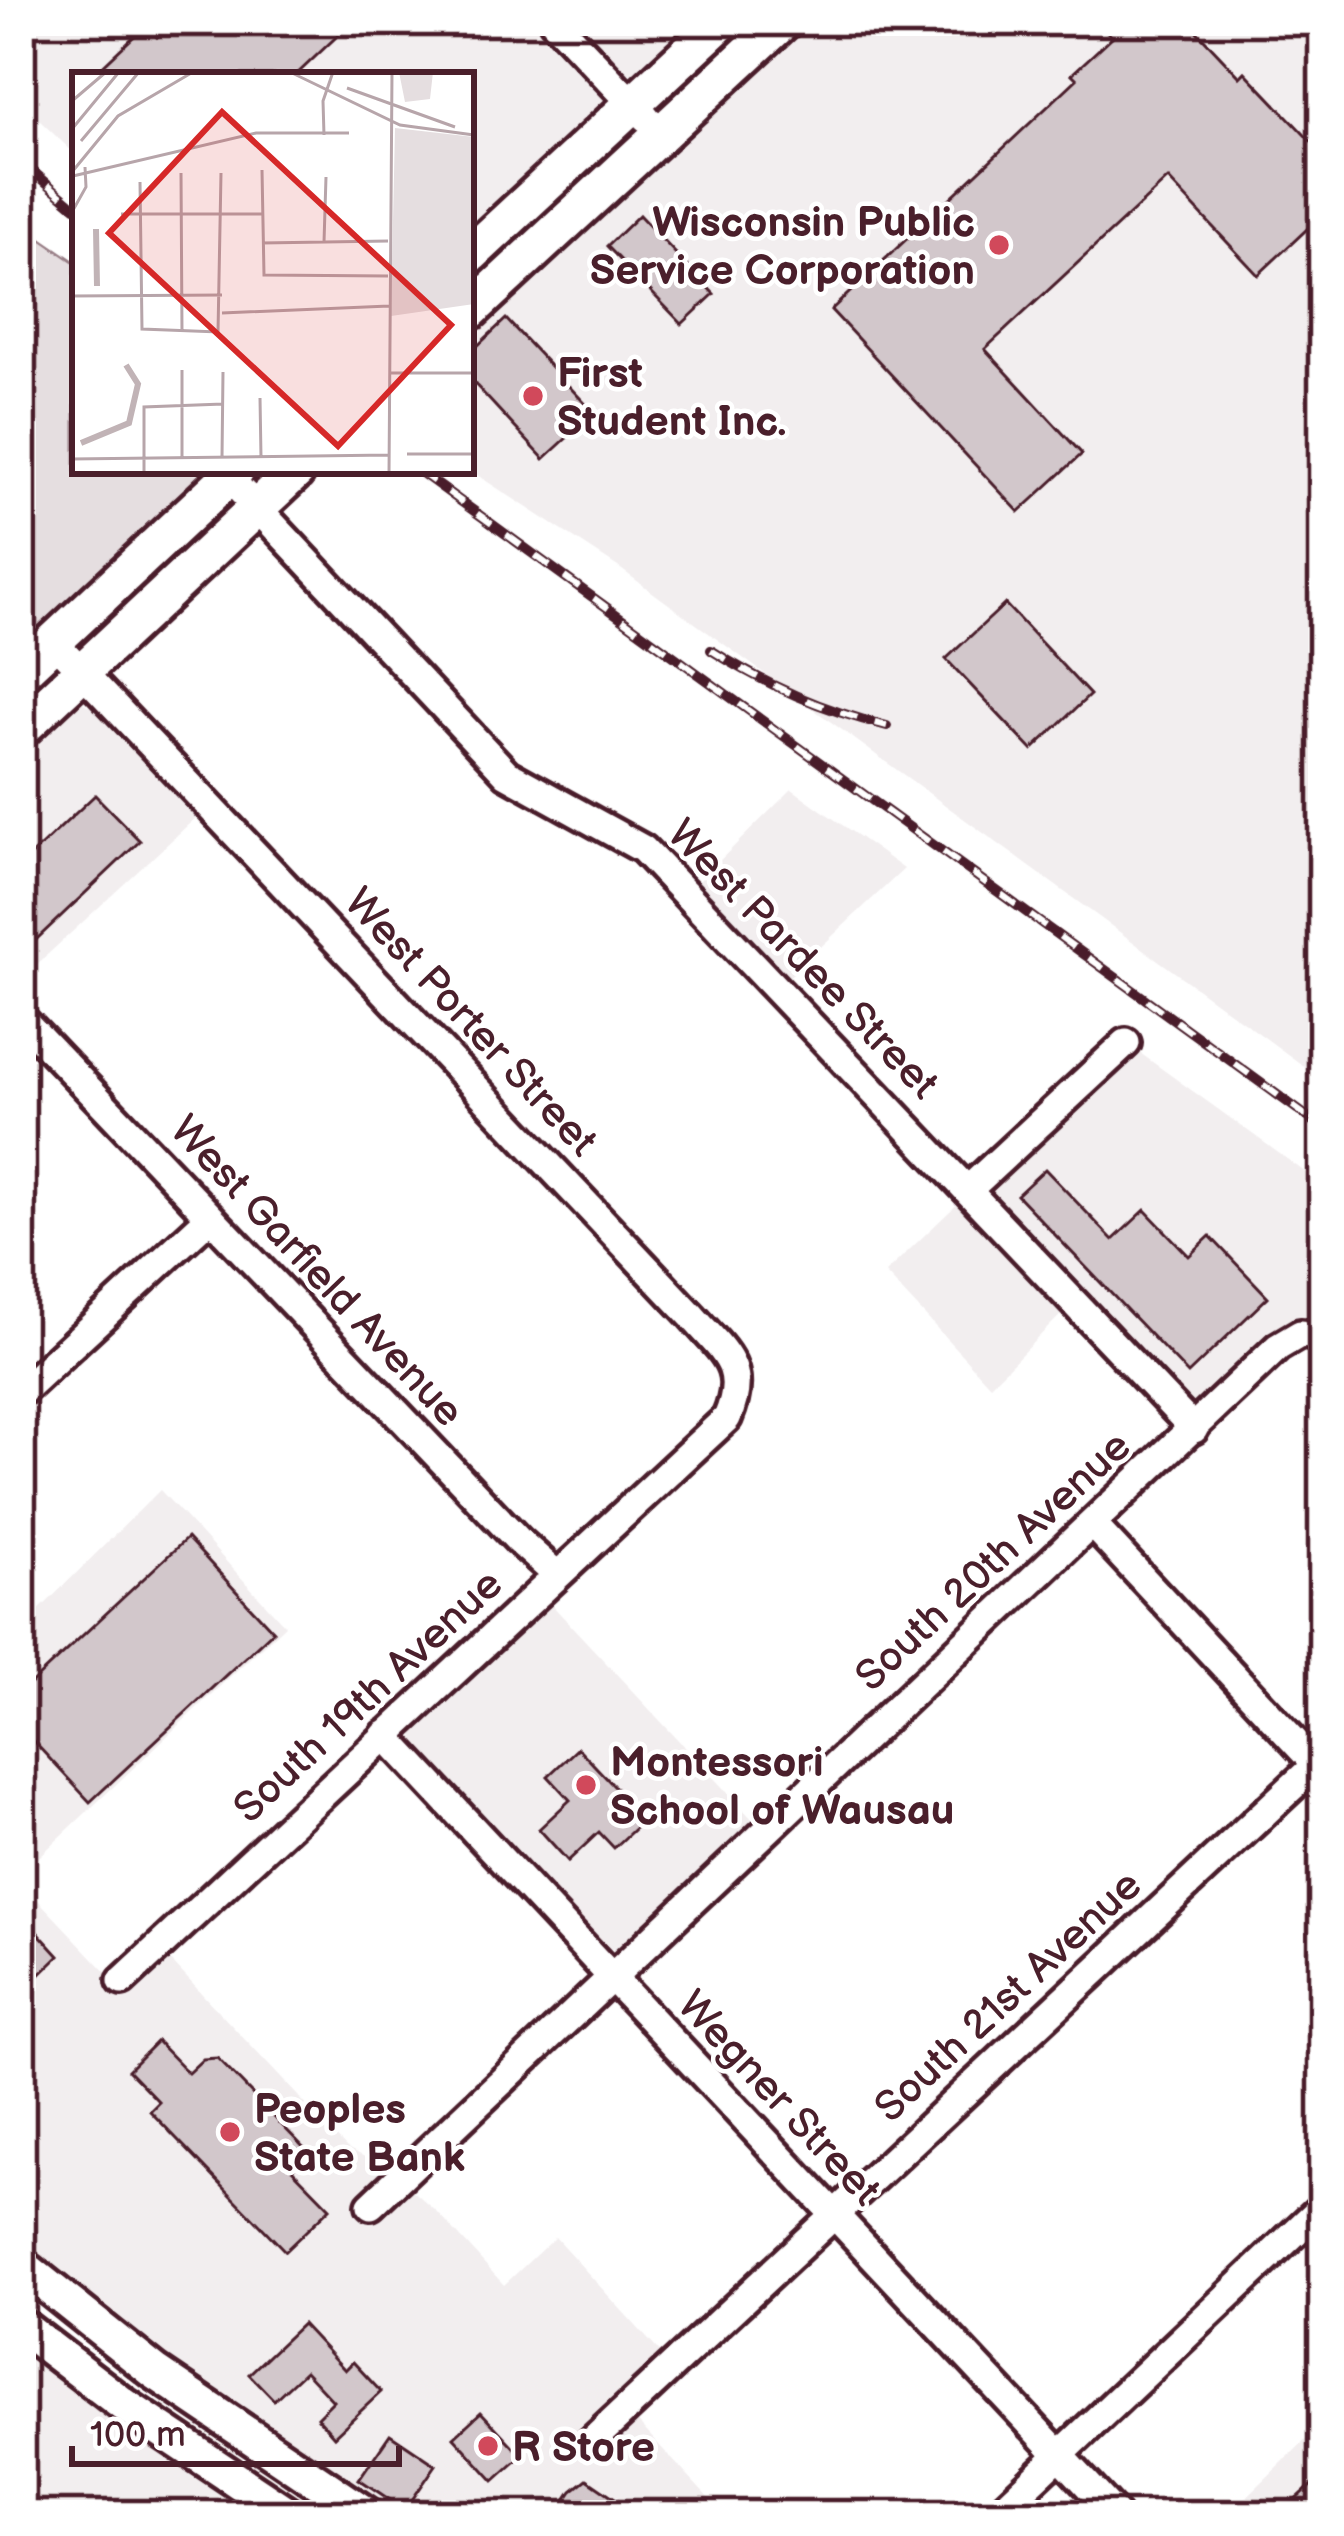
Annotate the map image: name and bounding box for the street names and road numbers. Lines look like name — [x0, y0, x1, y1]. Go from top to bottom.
street label: West Pardee Street — [656, 810, 949, 1110]
street label: West Porter Street — [333, 878, 607, 1167]
street label: West Garfield Avenue — [159, 1105, 474, 1438]
street label: South 20th Avenue — [846, 1421, 1142, 1702]
street label: South 19th Avenue — [224, 1559, 514, 1834]
street label: South 21st Avenue — [865, 1860, 1153, 2133]
street label: Wegner Street — [666, 1981, 891, 2217]

